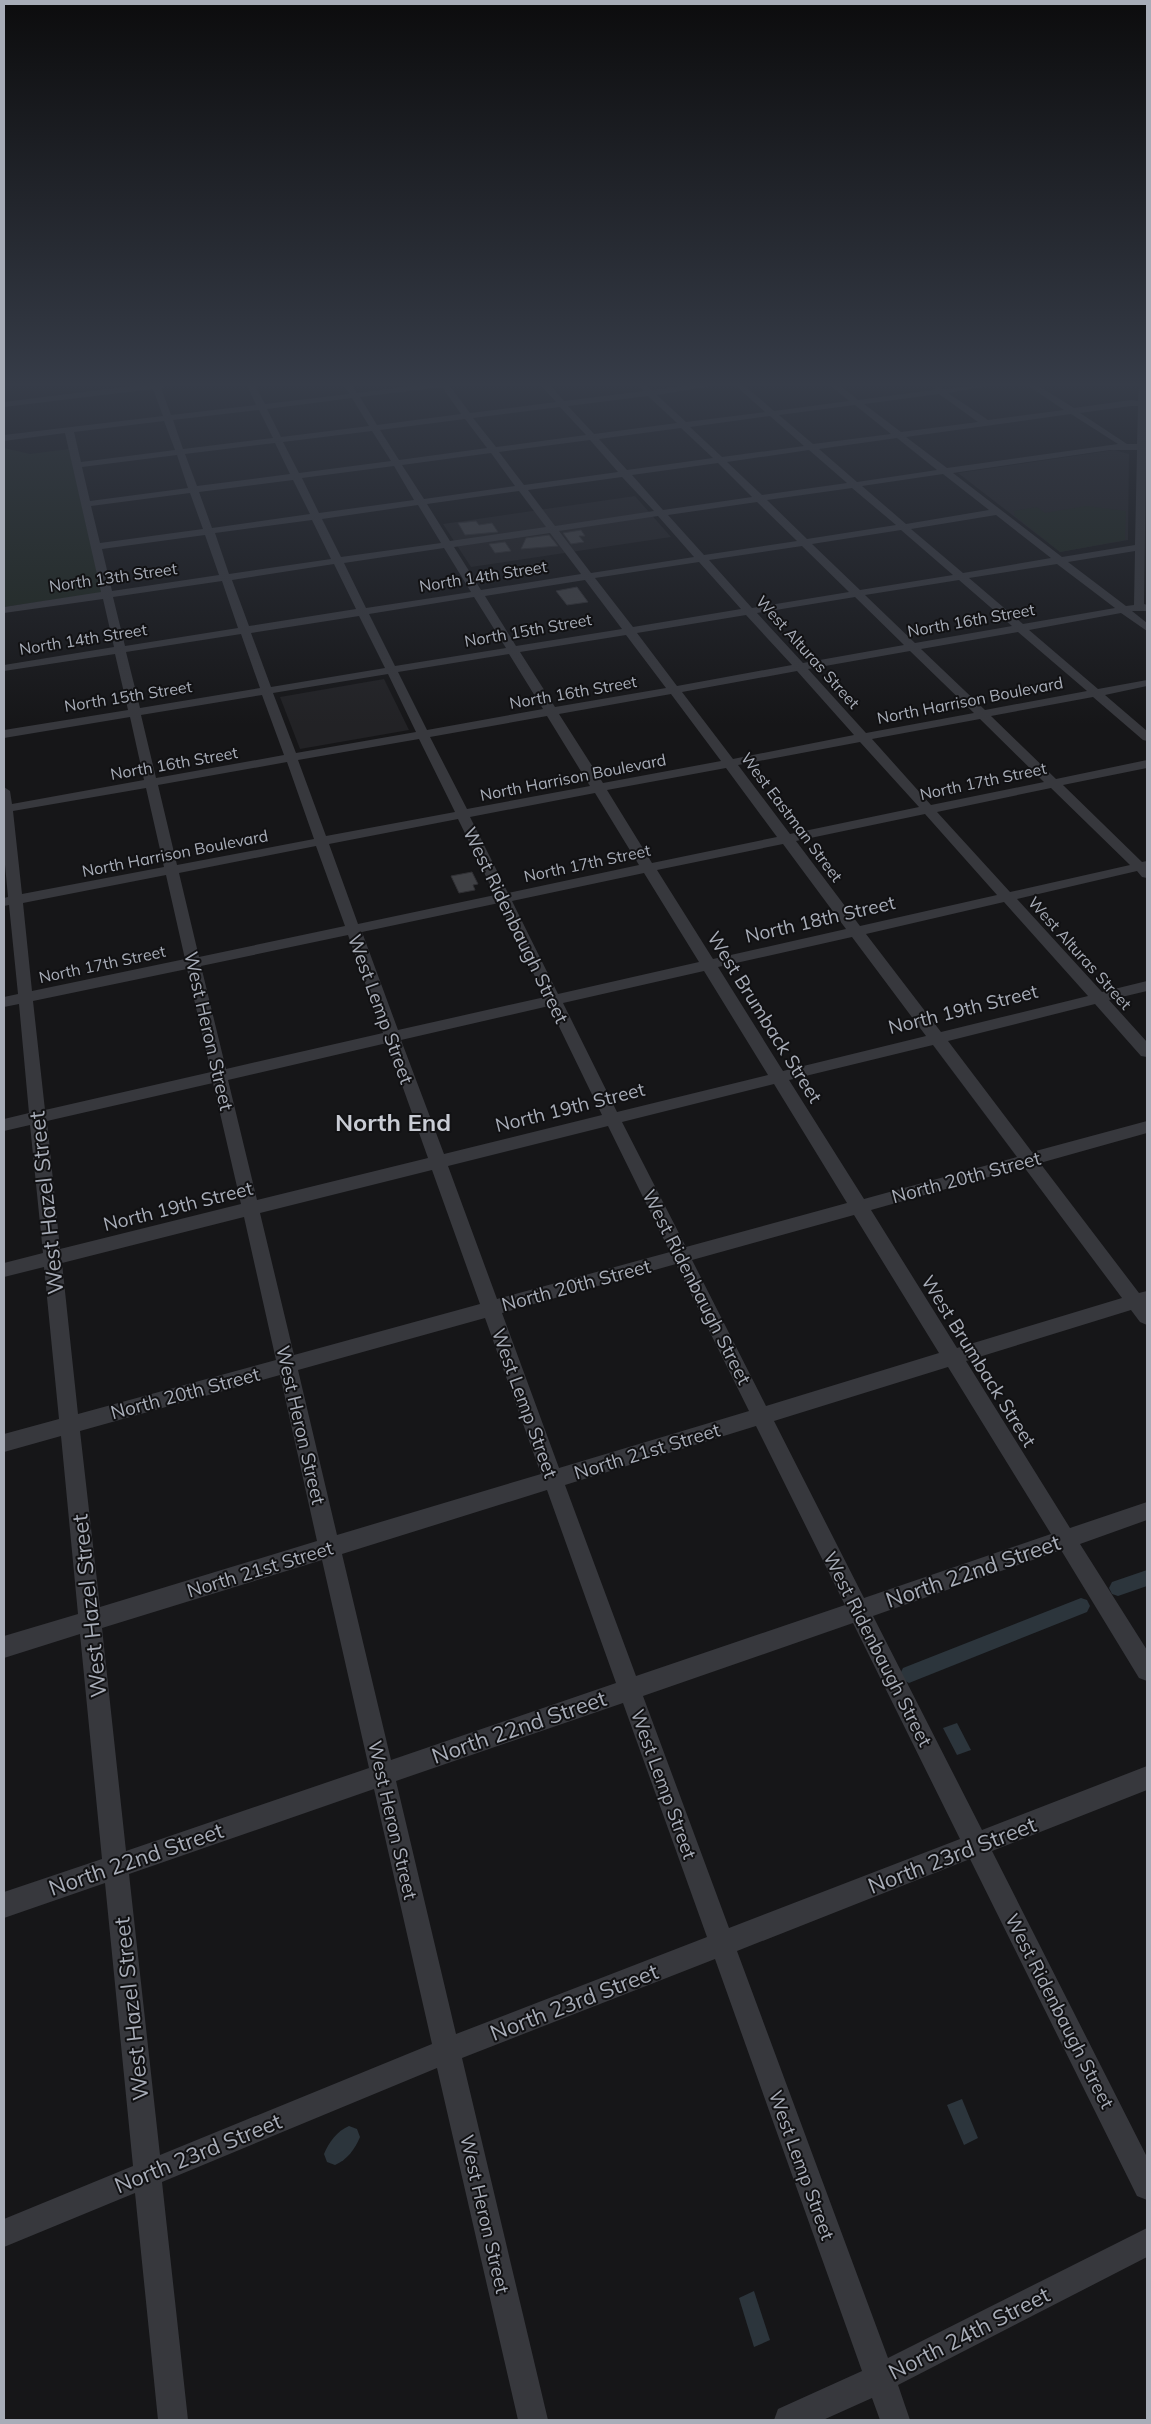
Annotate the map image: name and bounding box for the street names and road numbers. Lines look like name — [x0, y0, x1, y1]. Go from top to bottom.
street label: North 14th Street — [418, 556, 549, 596]
street label: North 13th Street — [48, 558, 179, 596]
street label: West Alturas Street — [752, 591, 864, 713]
street label: North 16th Street — [906, 599, 1037, 641]
street label: North 15th Street — [463, 609, 594, 651]
street label: North 14th Street — [18, 619, 149, 659]
street label: North 16th Street — [508, 671, 639, 713]
street label: North Harrison Boulevard — [875, 672, 1065, 728]
street label: North 15th Street — [63, 676, 194, 716]
street label: North 16th Street — [109, 742, 240, 784]
street label: West Eastman Street — [737, 748, 847, 886]
street label: North Harrison Boulevard — [478, 749, 668, 805]
street label: North 17th Street — [918, 758, 1049, 804]
street label: West Ridenbaugh Street — [458, 823, 574, 1027]
street label: North Harrison Boulevard — [80, 825, 270, 881]
street label: North 17th Street — [522, 840, 653, 886]
street label: North 18th Street — [743, 890, 898, 948]
street label: West Alturas Street — [1024, 892, 1136, 1014]
street label: West Brumback Street — [702, 927, 828, 1108]
street label: West Lemp Street — [343, 931, 419, 1087]
street label: North 17th Street — [37, 941, 168, 987]
street label: West Heron Street — [179, 949, 239, 1113]
street label: North 19th Street — [886, 979, 1041, 1039]
street label: North 19th Street — [493, 1077, 648, 1137]
street label: West Hazel Street — [22, 1110, 70, 1296]
street label: North 20th Street — [889, 1145, 1043, 1208]
street label: North 19th Street — [101, 1176, 256, 1236]
street label: West Ridenbaugh Street — [637, 1185, 757, 1389]
street label: North 20th Street — [499, 1253, 653, 1316]
street label: West Brumback Street — [916, 1271, 1042, 1452]
street label: West Lemp Street — [487, 1325, 563, 1481]
street label: West Heron Street — [271, 1343, 331, 1507]
street label: North 20th Street — [108, 1361, 262, 1424]
street label: North 21st Street — [571, 1417, 723, 1485]
street label: West Hazel Street — [65, 1513, 113, 1699]
street label: North 22nd Street — [882, 1528, 1064, 1614]
street label: North 21st Street — [184, 1535, 336, 1603]
street label: West Ridenbaugh Street — [818, 1547, 938, 1751]
street label: North 22nd Street — [428, 1684, 610, 1770]
street label: West Lemp Street — [626, 1706, 702, 1862]
street label: West Heron Street — [363, 1738, 423, 1902]
street label: North 23rd Street — [864, 1810, 1040, 1900]
street label: North 22nd Street — [45, 1816, 227, 1902]
street label: West Ridenbaugh Street — [1000, 1909, 1120, 2113]
street label: West Hazel Street — [107, 1916, 155, 2102]
street label: North 23rd Street — [486, 1957, 662, 2047]
street label: West Lemp Street — [764, 2087, 840, 2243]
street label: North 23rd Street — [110, 2107, 286, 2199]
street label: West Heron Street — [455, 2132, 515, 2296]
street label: North 24th Street — [884, 2280, 1055, 2386]

